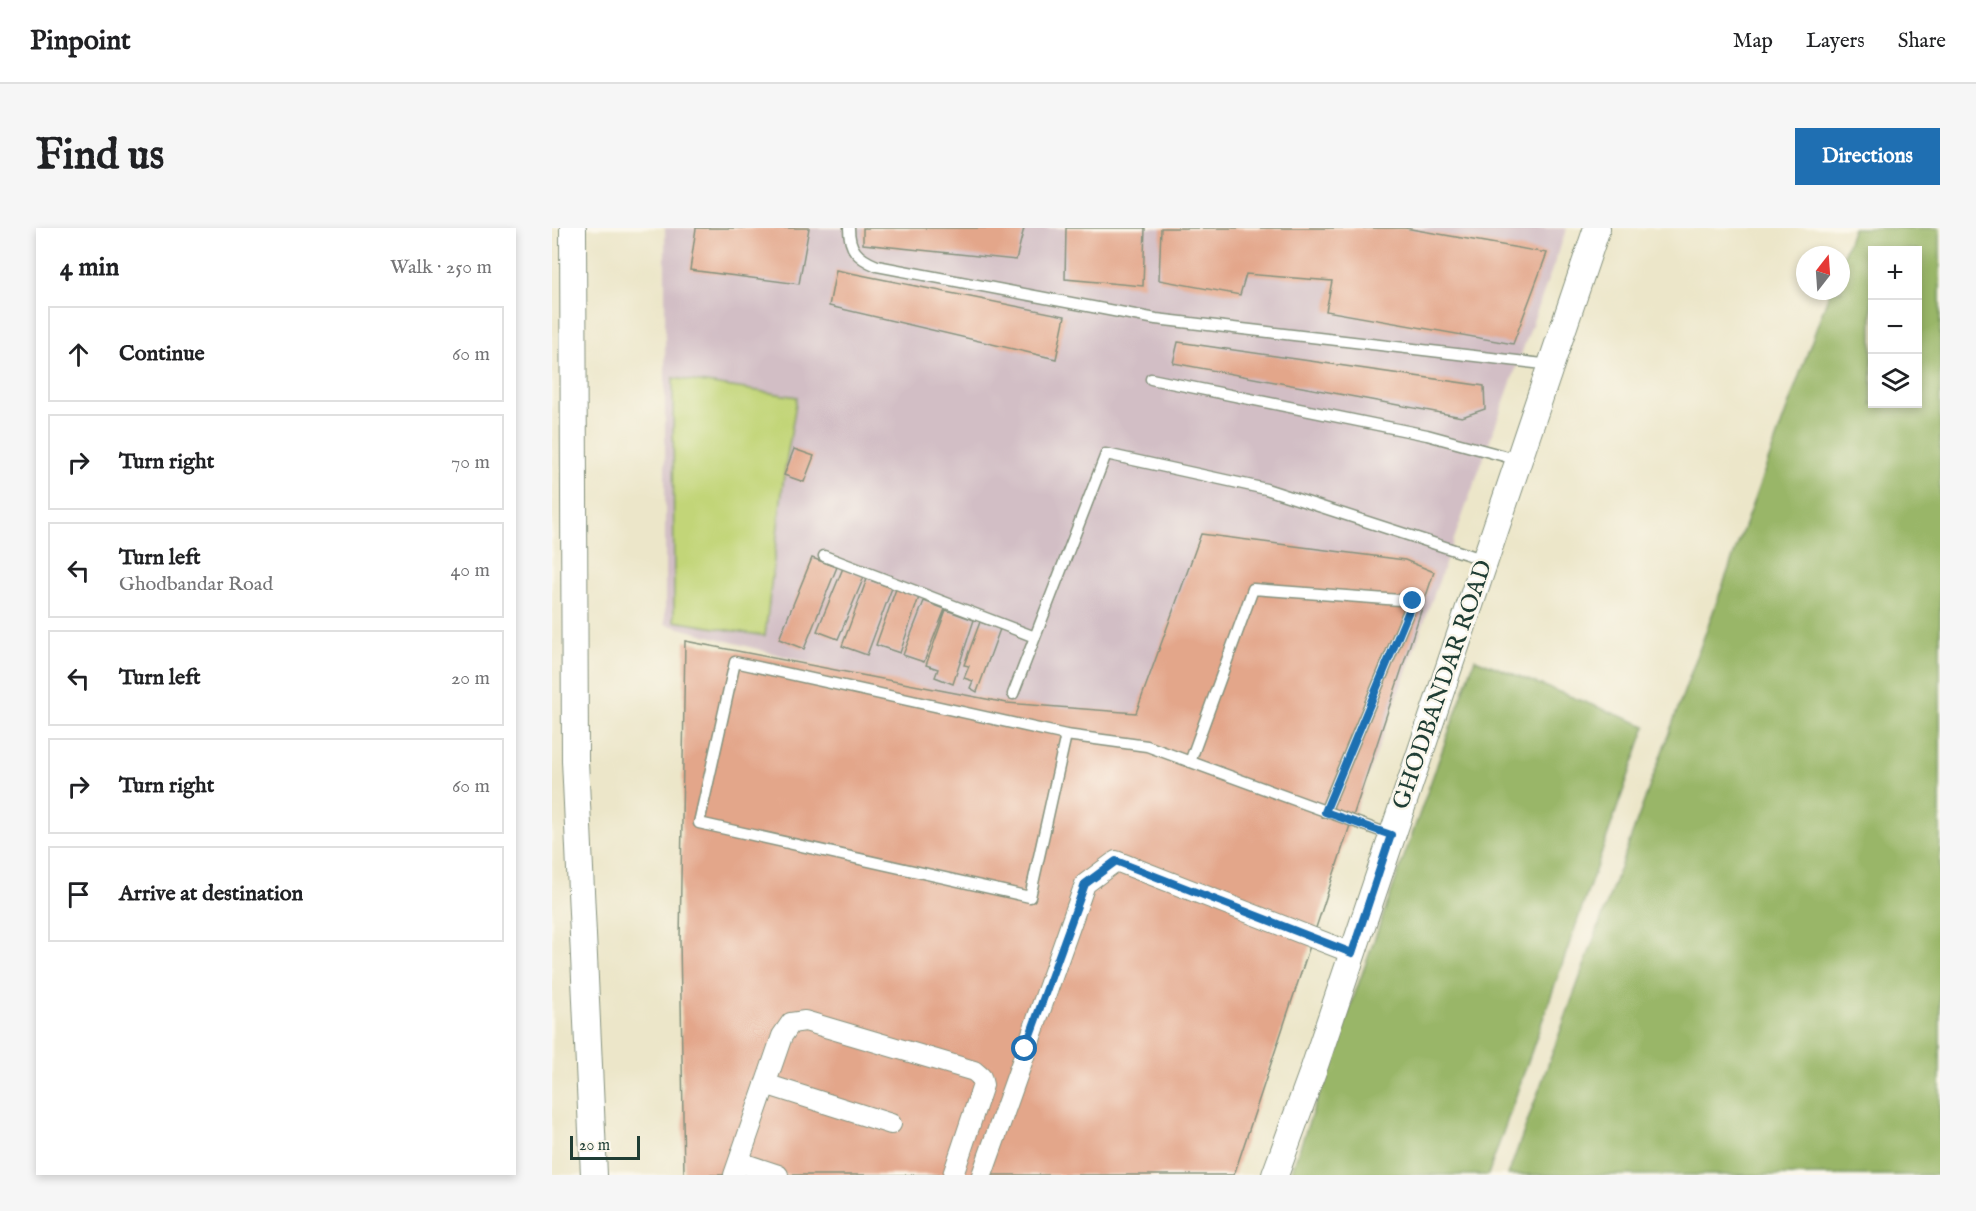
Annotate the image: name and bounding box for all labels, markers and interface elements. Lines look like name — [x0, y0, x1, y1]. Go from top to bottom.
text: Pinpoint — [30, 24, 131, 59]
text: Map — [1733, 28, 1773, 55]
text: Layers — [1806, 28, 1865, 55]
text: Share — [1898, 28, 1946, 55]
button: Directions — [1795, 128, 1940, 185]
text: Find us — [36, 130, 164, 183]
north arrow — [1796, 246, 1850, 300]
map controls — [1868, 246, 1922, 408]
button: + — [1868, 246, 1922, 300]
text: 4 min — [60, 251, 119, 284]
text: Walk · 250 m — [390, 255, 492, 280]
button: − — [1868, 300, 1922, 354]
icon: ahead — [62, 338, 95, 371]
text: Continue — [119, 340, 205, 368]
text: 60 m — [452, 342, 490, 367]
button: layers — [1868, 354, 1922, 408]
icon: right — [62, 446, 95, 479]
text: Turn right — [119, 448, 214, 476]
text: 70 m — [451, 450, 490, 475]
text: Turn left — [119, 544, 201, 572]
icon: left — [62, 554, 95, 587]
street label: GHODBANDAR ROAD — [1386, 556, 1500, 814]
text: 40 m — [451, 558, 490, 583]
text: Ghodbandar Road — [119, 572, 273, 597]
route end — [1399, 587, 1425, 613]
icon: left — [62, 662, 95, 695]
text: Turn left — [119, 664, 201, 692]
text: 20 m — [451, 666, 490, 691]
icon: right — [62, 770, 95, 803]
text: Turn right — [119, 772, 214, 800]
text: 60 m — [452, 774, 490, 799]
icon: arrive — [62, 878, 95, 911]
text: Arrive at destination — [119, 880, 303, 908]
route start — [1011, 1035, 1037, 1061]
scale bar — [570, 1133, 640, 1160]
text: 20 m — [579, 1136, 610, 1156]

